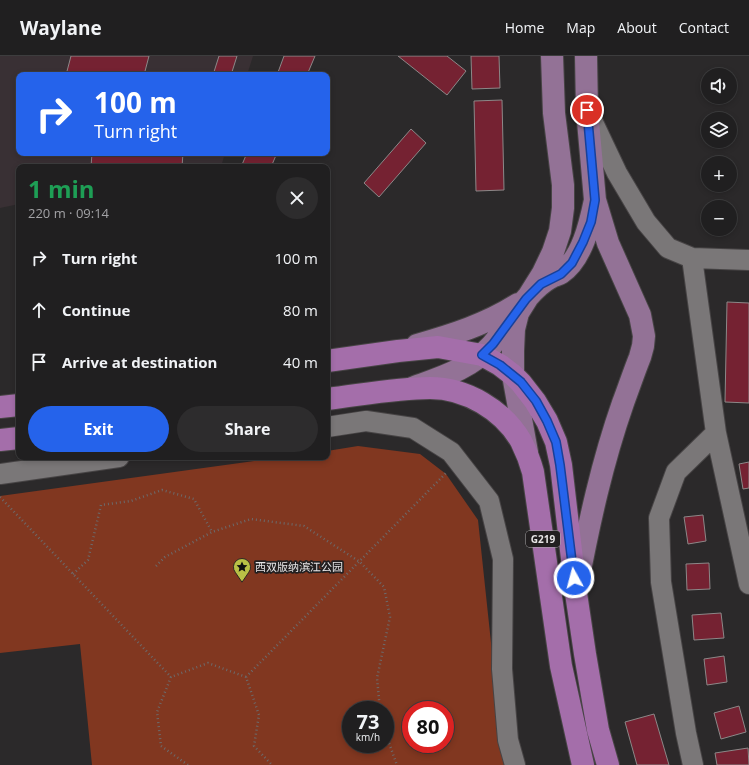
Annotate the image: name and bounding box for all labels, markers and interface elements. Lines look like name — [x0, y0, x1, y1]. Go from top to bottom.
text: Waylane — [20, 15, 102, 41]
text: Home — [505, 18, 544, 37]
text: Map — [566, 18, 595, 37]
text: About — [617, 18, 657, 37]
text: Contact — [679, 18, 729, 37]
map controls — [701, 68, 737, 236]
button: sound — [701, 68, 737, 104]
text: 100 m — [94, 83, 177, 121]
icon: right — [28, 88, 80, 140]
pin — [570, 93, 604, 127]
icon: arrive — [576, 99, 598, 121]
button: layers — [701, 112, 737, 148]
text: Turn right — [94, 119, 177, 143]
button: + — [701, 156, 737, 192]
text: 1 min — [28, 172, 95, 205]
button: close — [276, 177, 318, 219]
button: − — [701, 200, 737, 236]
text: 220 m · 09:14 — [28, 204, 109, 222]
icon: right — [28, 247, 50, 269]
text: Turn right — [62, 248, 137, 268]
text: 100 m — [274, 248, 318, 268]
icon: ahead — [28, 299, 50, 321]
text: Continue — [62, 300, 130, 320]
text: 80 m — [283, 300, 318, 320]
icon: arrive — [28, 351, 50, 373]
text: Arrive at destination — [62, 352, 217, 372]
text: 40 m — [283, 352, 318, 372]
button: Exit — [28, 406, 169, 452]
button: Share — [177, 406, 318, 452]
road number: G219 — [526, 531, 560, 547]
place icon: 西双版纳滨江公园 — [232, 557, 252, 582]
position arrow — [553, 557, 595, 599]
place label: 西双版纳滨江公园 — [255, 559, 343, 574]
speed limit sign: 80 — [402, 701, 454, 753]
text: 73 — [357, 708, 379, 735]
text: km/h — [356, 730, 380, 744]

